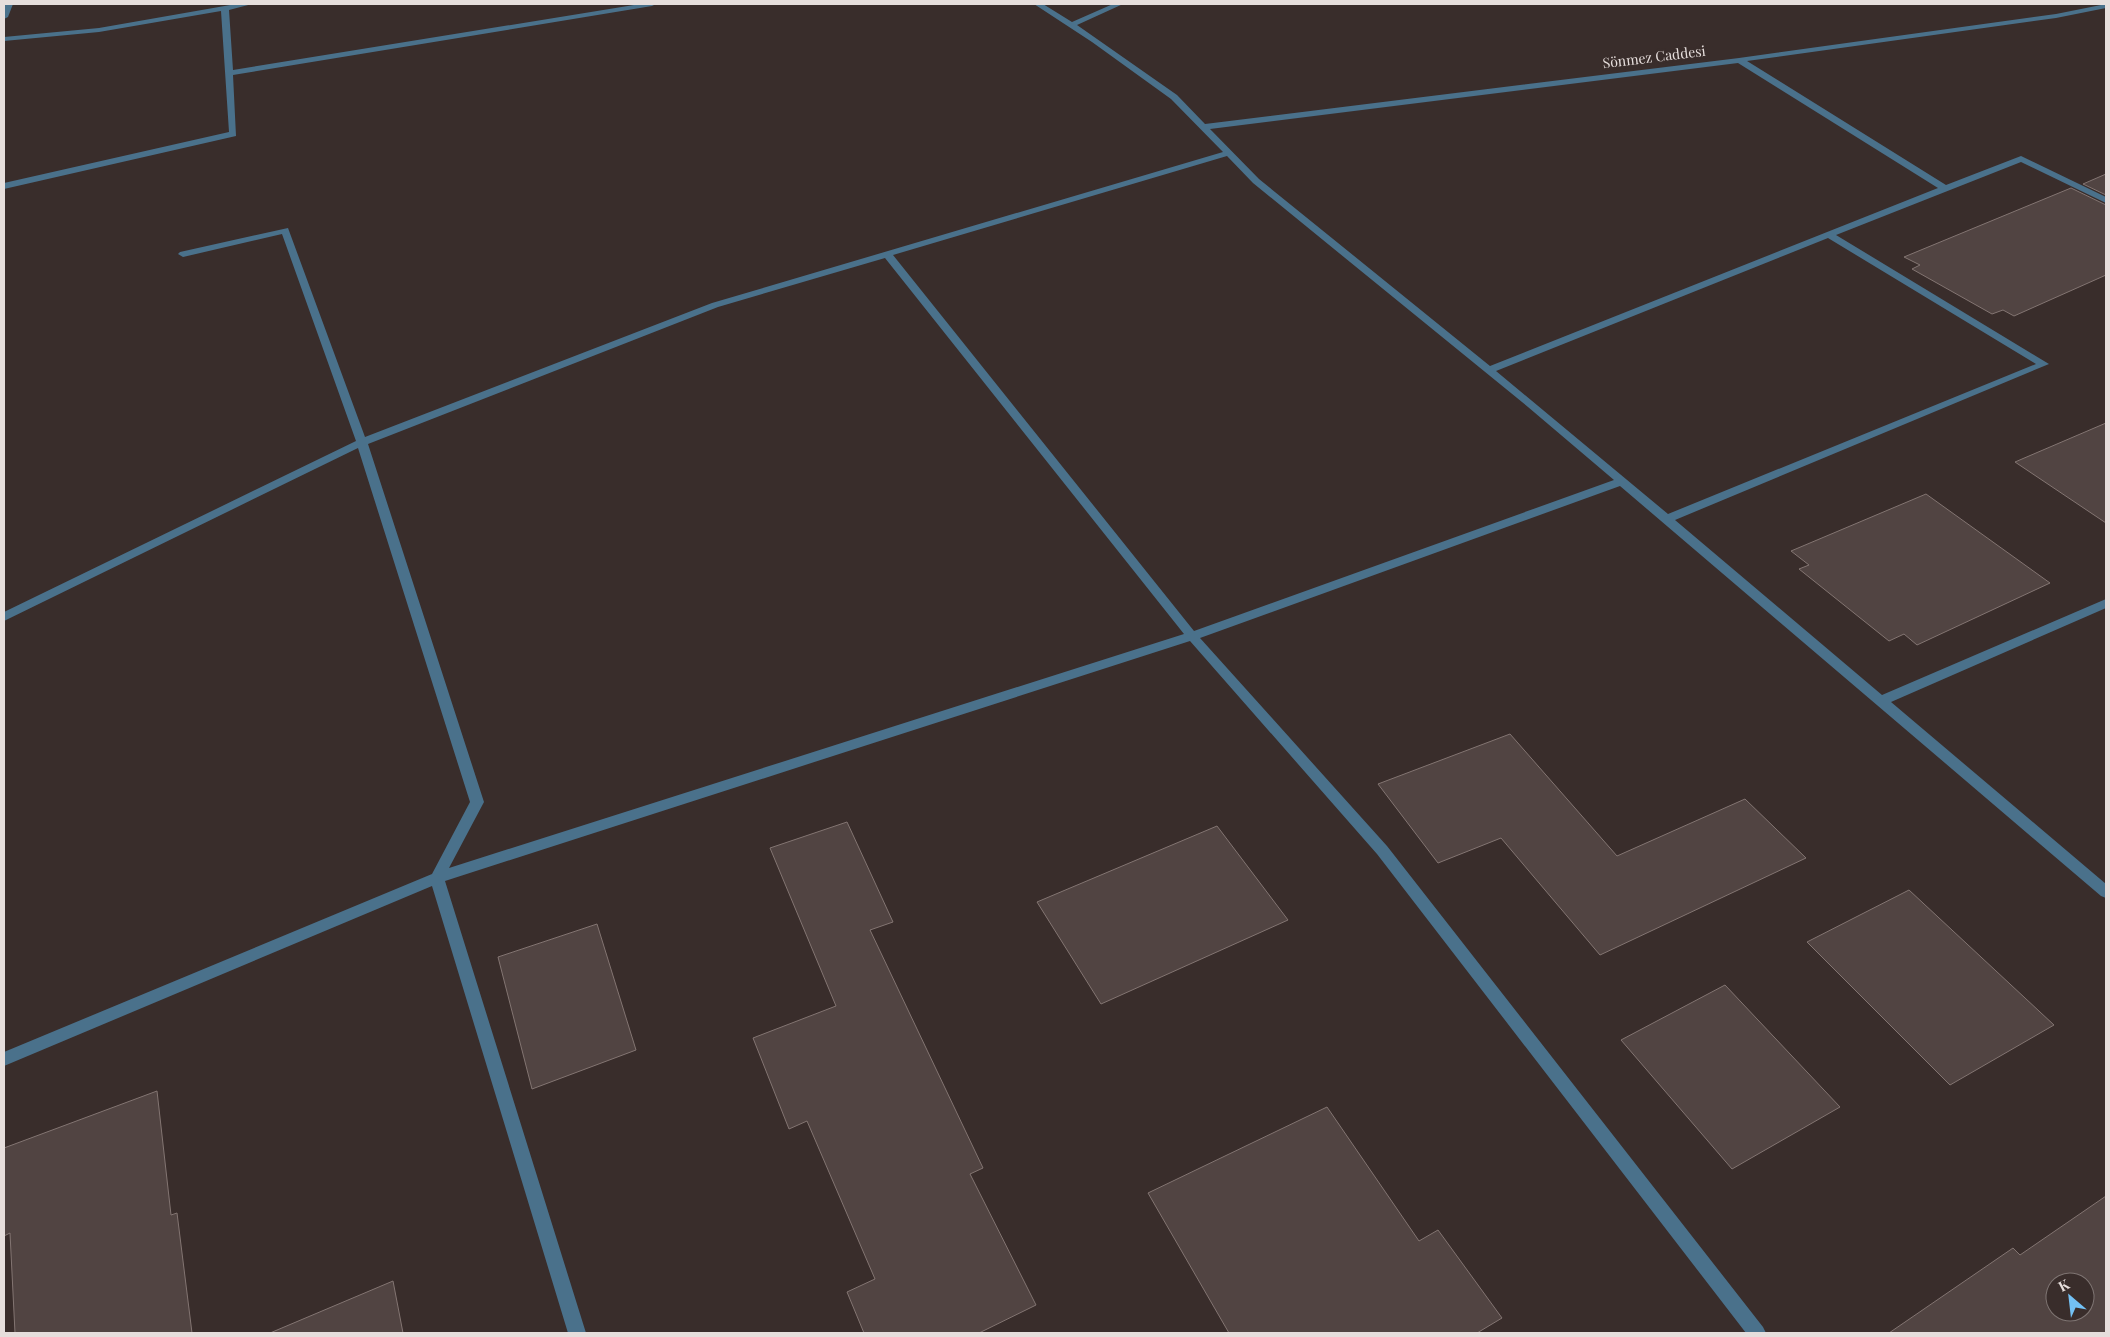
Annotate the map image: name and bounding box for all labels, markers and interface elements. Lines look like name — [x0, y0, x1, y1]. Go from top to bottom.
street label: Sönmez Caddesi — [1601, 41, 1706, 72]
north arrow — [2045, 1272, 2095, 1322]
text: K — [2055, 1274, 2073, 1296]

